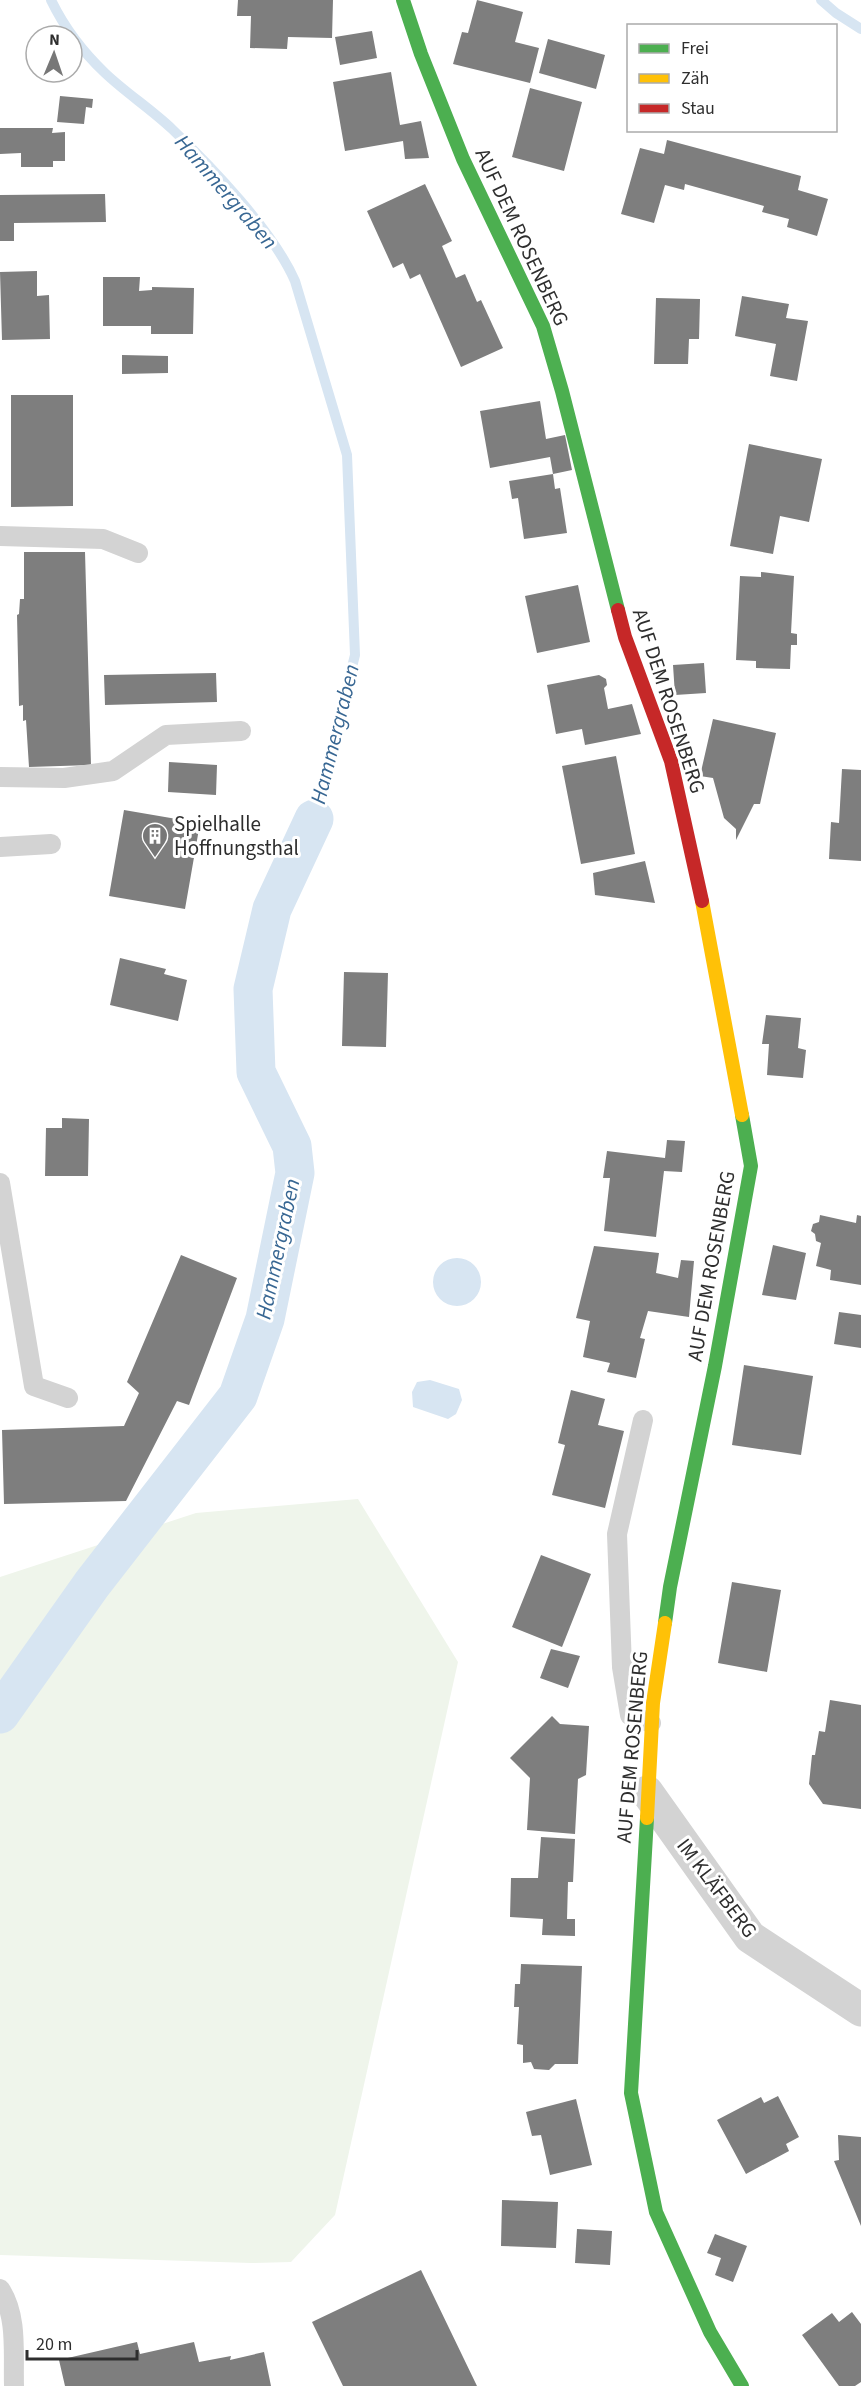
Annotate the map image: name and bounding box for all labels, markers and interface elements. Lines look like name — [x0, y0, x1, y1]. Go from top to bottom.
north arrow — [24, 24, 84, 84]
legend — [627, 24, 837, 132]
text: N — [49, 29, 60, 51]
text: Frei — [681, 36, 709, 61]
text: Zäh — [681, 66, 709, 91]
text: Stau — [681, 96, 715, 121]
water label: Hammergraben — [167, 127, 285, 257]
street label: AUF DEM ROSENBERG — [468, 143, 576, 331]
street label: AUF DEM ROSENBERG — [625, 605, 713, 797]
water label: Hammergraben — [302, 661, 368, 807]
place label: Spielhalle Hoffnungsthal — [174, 809, 299, 863]
building icon: Spielhalle Hoffnungsthal — [140, 821, 170, 859]
street label: AUF DEM ROSENBERG — [679, 1168, 743, 1364]
water label: Hammergraben — [247, 1176, 309, 1322]
street label: AUF DEM ROSENBERG — [609, 1650, 655, 1844]
street label: IM KLÄFBERG — [670, 1832, 764, 1944]
scale bar — [27, 2323, 136, 2361]
text: 20 m — [36, 2332, 72, 2357]

